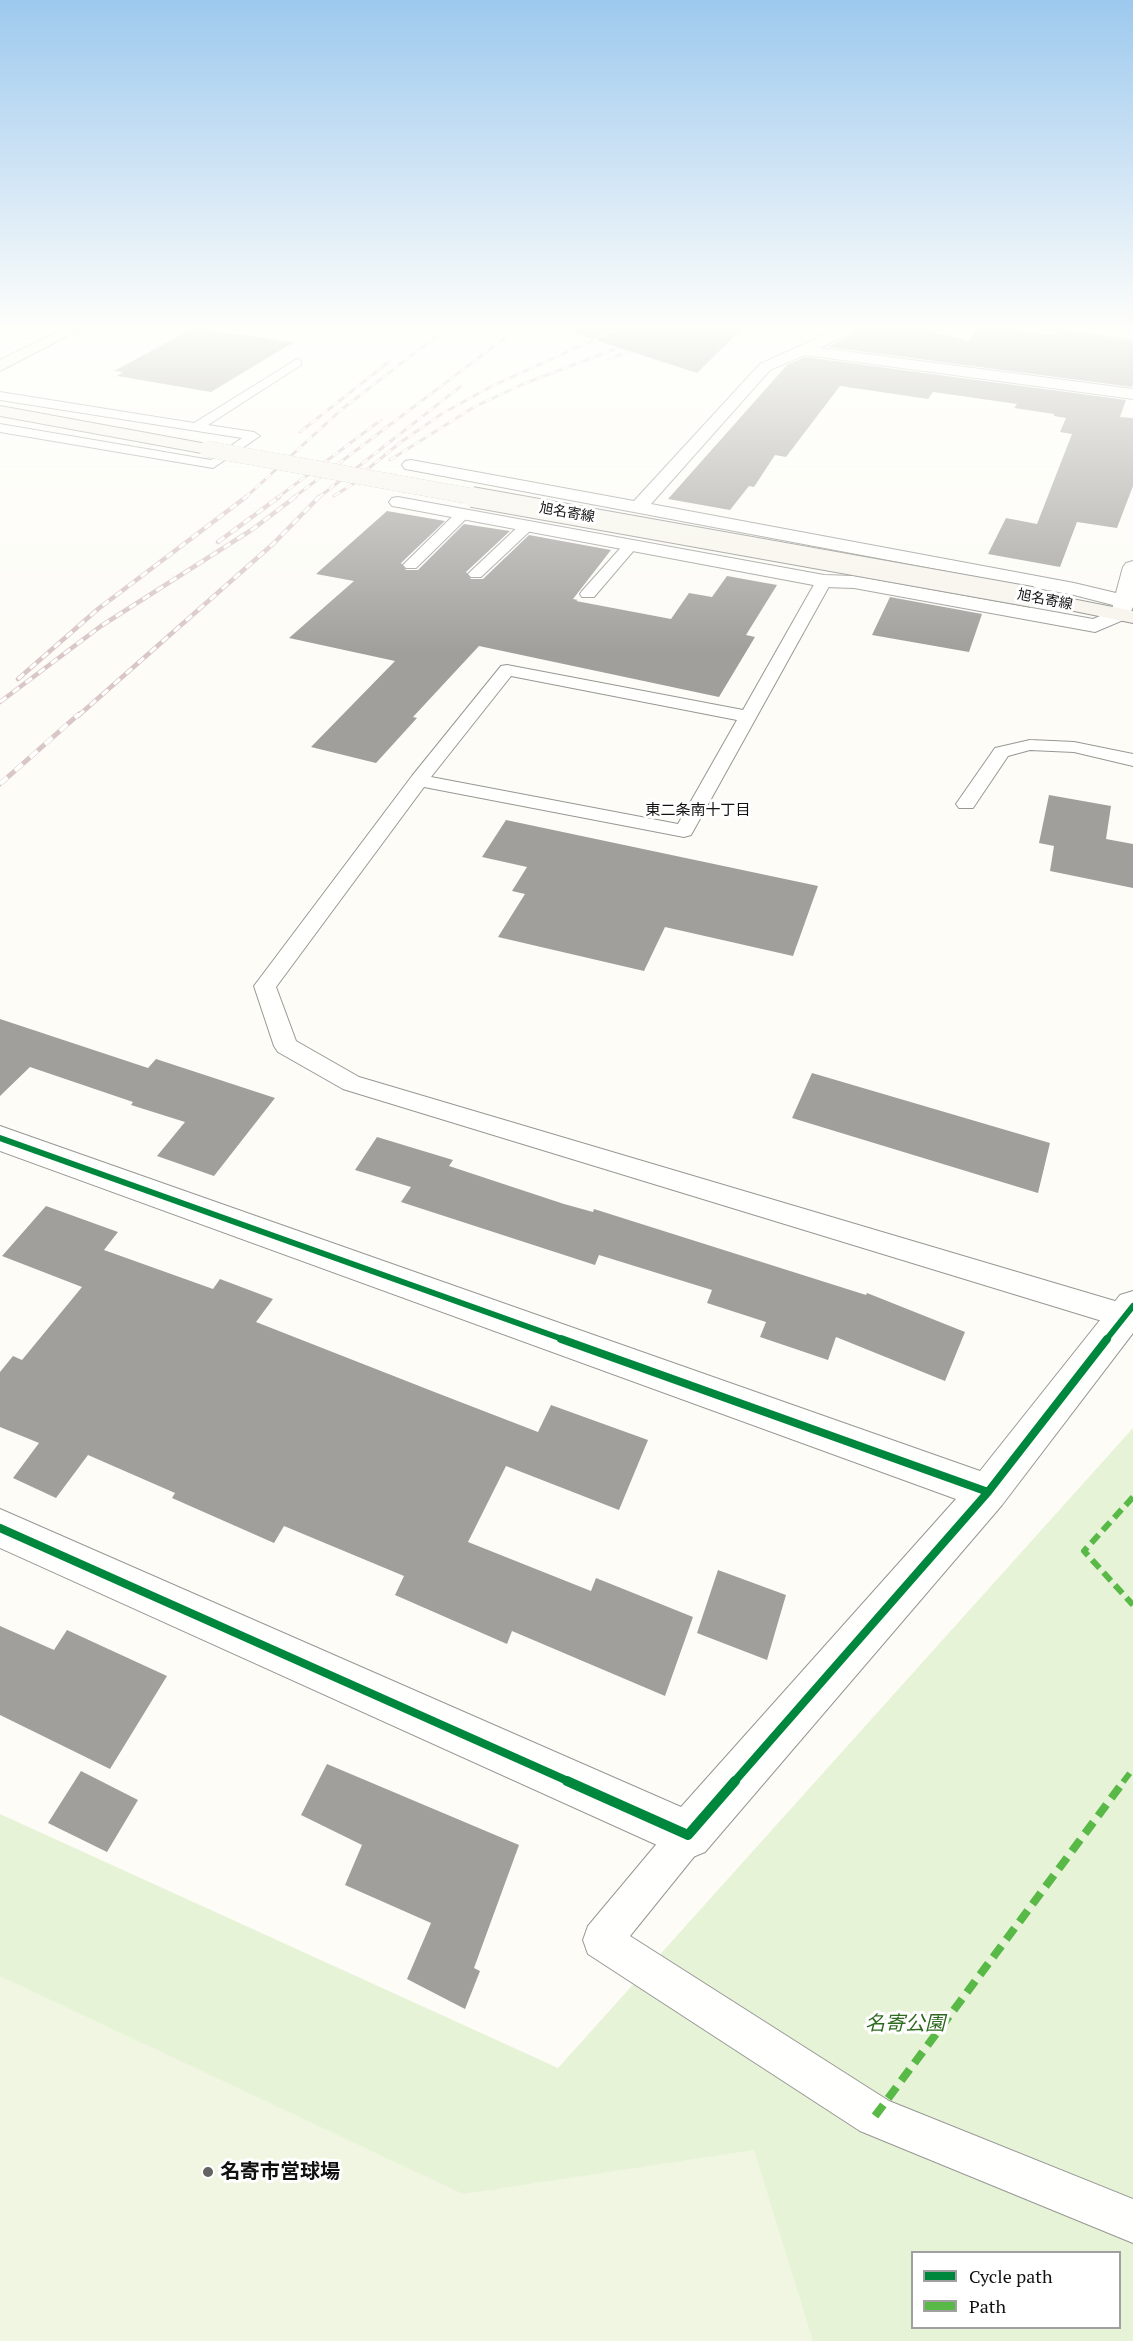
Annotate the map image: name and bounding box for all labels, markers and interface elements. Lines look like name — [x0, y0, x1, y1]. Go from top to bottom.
street label: 旭名寄線 — [538, 500, 596, 526]
street label: 旭名寄線 — [1016, 586, 1074, 614]
district label: 東二条南十丁目 — [646, 802, 750, 820]
park label: 名寄公園 — [865, 2012, 945, 2036]
place label: 名寄市営球場 — [220, 2160, 340, 2184]
marker: 名寄市営球場 — [201, 2165, 215, 2179]
legend — [911, 2251, 1121, 2329]
text: Cycle path — [969, 2264, 1053, 2288]
text: Path — [969, 2294, 1006, 2318]

